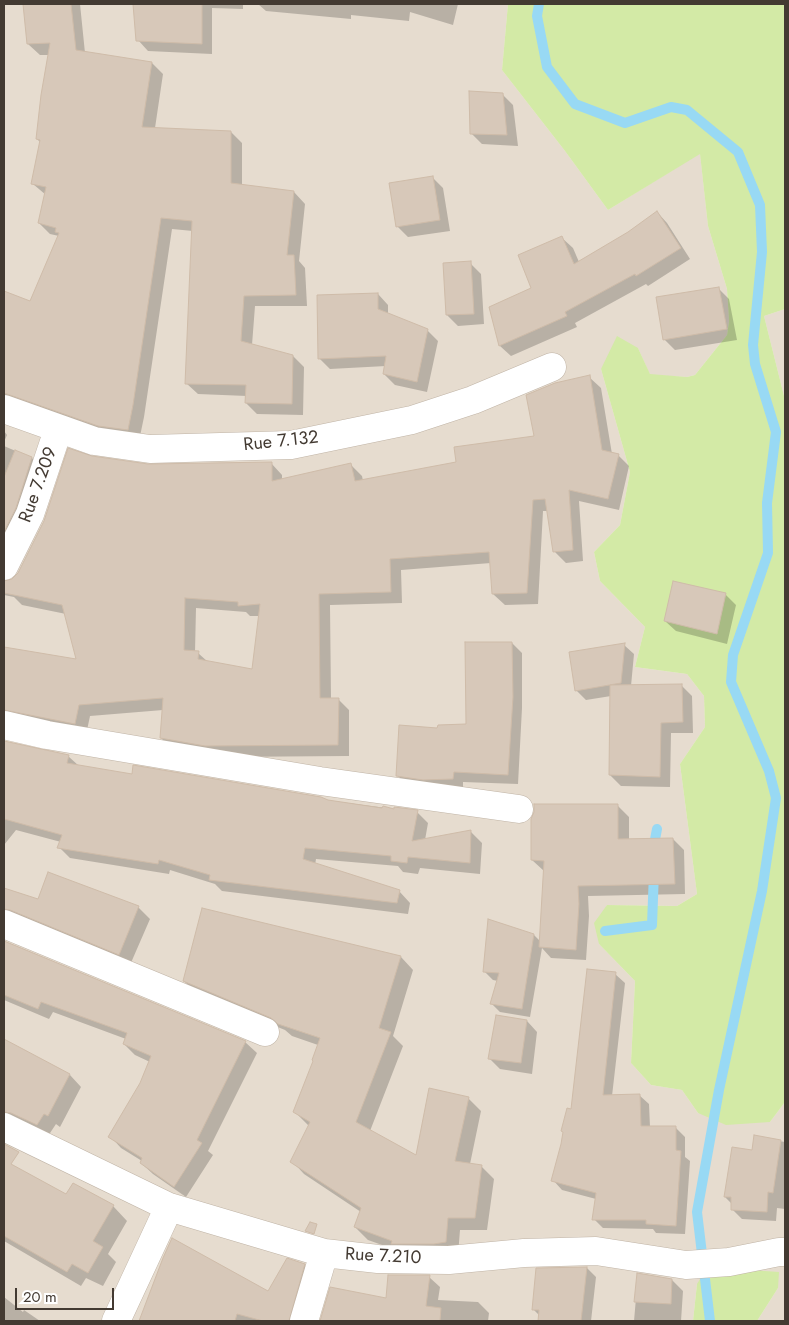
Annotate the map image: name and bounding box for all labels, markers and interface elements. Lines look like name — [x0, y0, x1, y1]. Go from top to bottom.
street label: Rue 7.132 — [242, 427, 320, 457]
street label: Rue 7.209 — [15, 444, 63, 526]
street label: Rue 7.210 — [344, 1244, 422, 1270]
scale bar — [18, 1278, 116, 1310]
text: 20 m — [23, 1286, 57, 1308]

